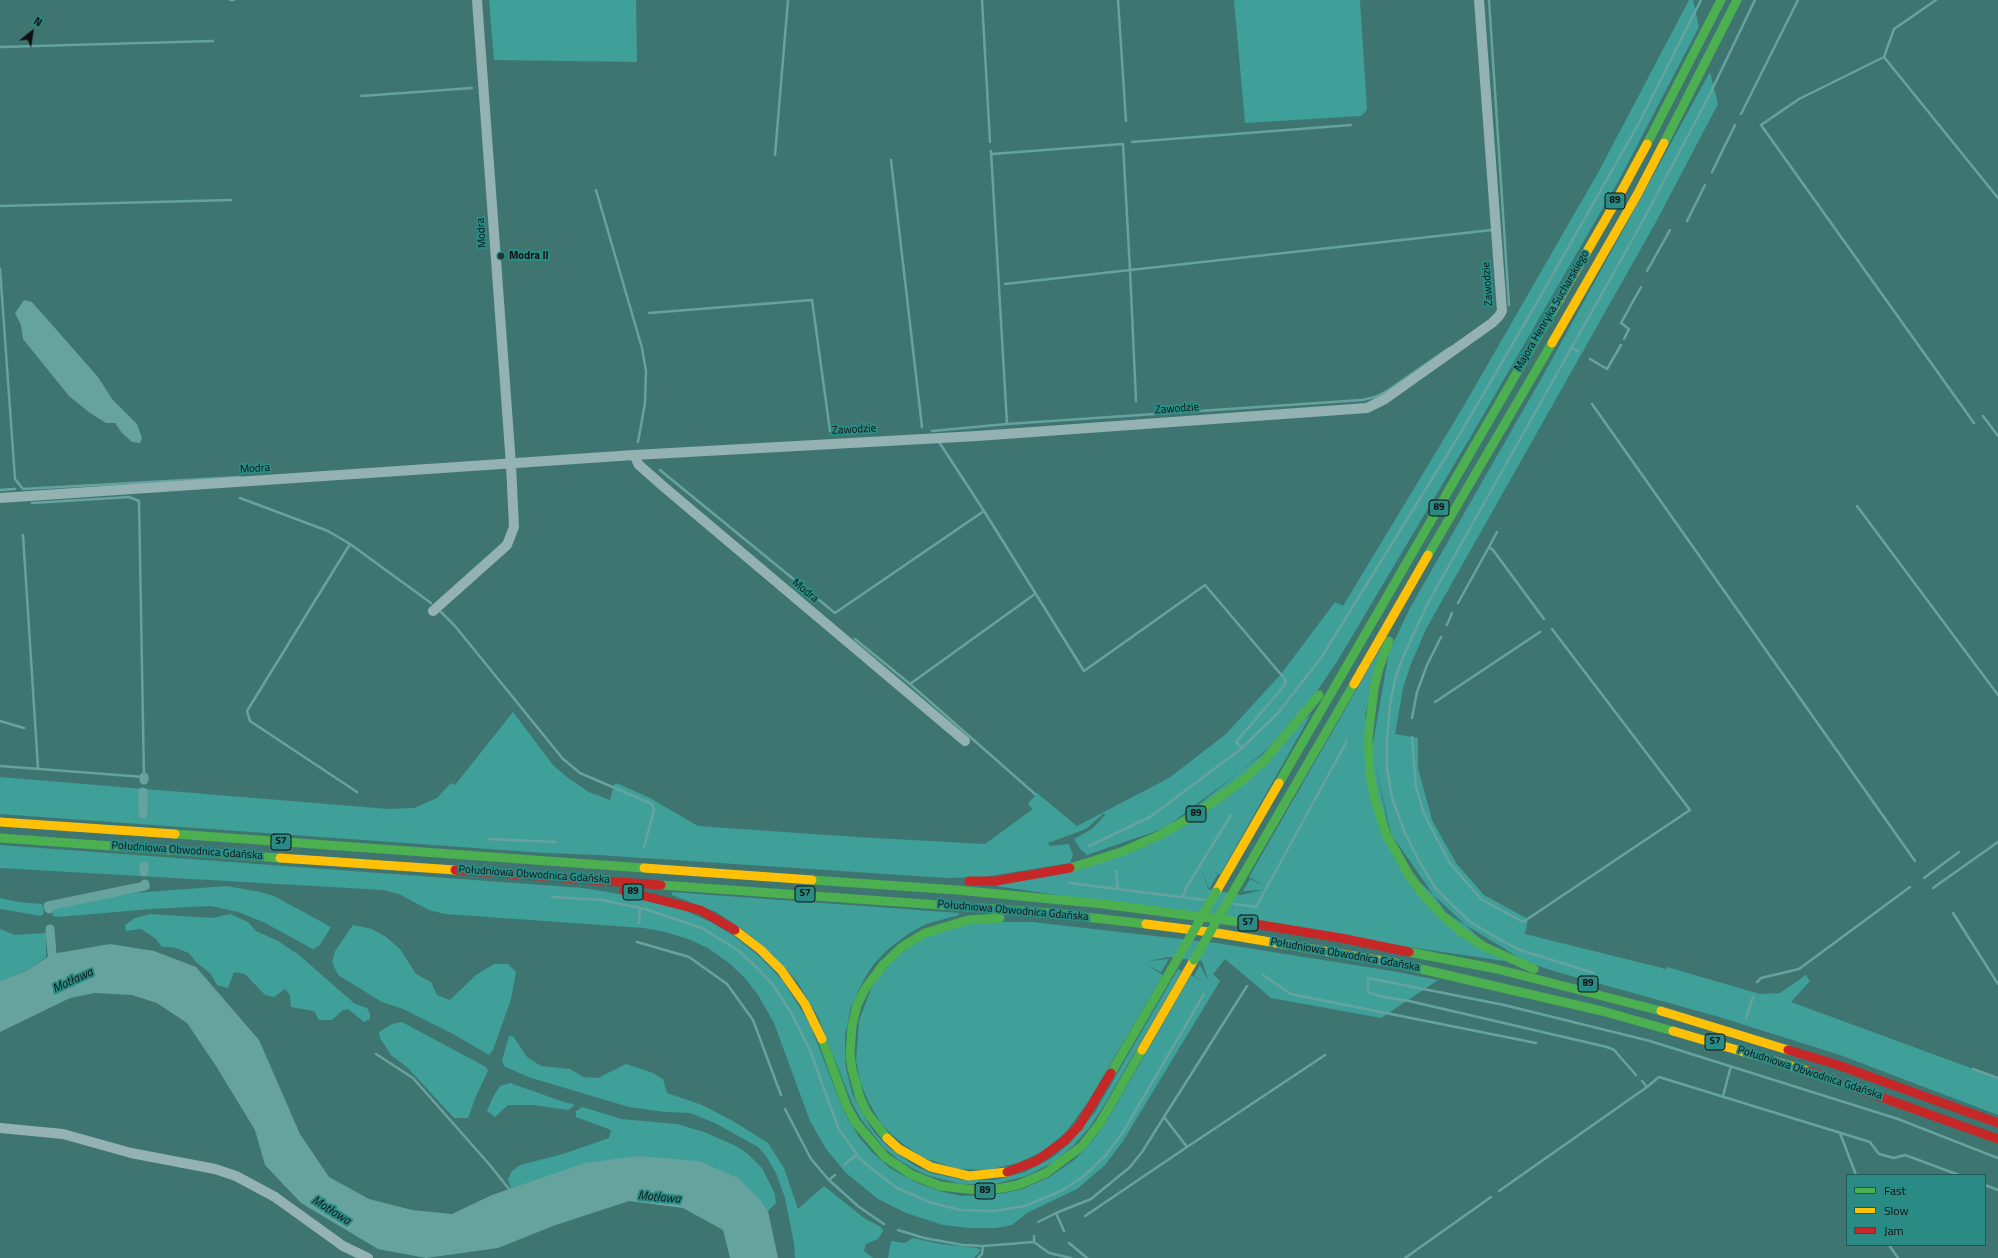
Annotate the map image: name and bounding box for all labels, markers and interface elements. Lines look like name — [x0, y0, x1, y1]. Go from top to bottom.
north arrow — [12, 12, 52, 52]
text: N — [31, 13, 45, 30]
road number: 89 — [1605, 193, 1625, 209]
street label: Modra — [474, 218, 490, 248]
street label: Majora Henryka Sucharskiego — [1512, 248, 1592, 374]
place label: Modra II — [509, 249, 549, 263]
marker: Modra II — [496, 251, 506, 261]
street label: Zawodzie — [1480, 261, 1496, 307]
street label: Zawodzie — [1154, 401, 1200, 417]
street label: Zawodzie — [832, 422, 876, 438]
street label: Modra — [240, 461, 270, 477]
road number: 89 — [1429, 500, 1449, 516]
street label: Modra — [789, 576, 821, 606]
road number: 89 — [1186, 806, 1206, 822]
road number: S7 — [271, 834, 291, 850]
street label: Południowa Obwodnica Gdańska — [111, 839, 263, 863]
street label: Południowa Obwodnica Gdańska — [458, 863, 610, 887]
road number: 89 — [623, 884, 643, 900]
road number: S7 — [795, 886, 815, 902]
street label: Południowa Obwodnica Gdańska — [937, 898, 1089, 924]
road number: S7 — [1238, 915, 1258, 931]
street label: Południowa Obwodnica Gdańska — [1269, 935, 1421, 975]
water label: Motława — [51, 965, 95, 997]
road number: 89 — [1578, 976, 1598, 992]
road number: S7 — [1705, 1034, 1725, 1050]
street label: Południowa Obwodnica Gdańska — [1736, 1043, 1884, 1103]
legend — [1846, 1174, 1986, 1246]
text: Fast — [1884, 1181, 1906, 1200]
road number: 89 — [975, 1183, 995, 1199]
water label: Motława — [637, 1189, 681, 1207]
water label: Motława — [309, 1194, 353, 1228]
text: Slow — [1884, 1201, 1909, 1220]
text: Jam — [1884, 1221, 1904, 1240]

